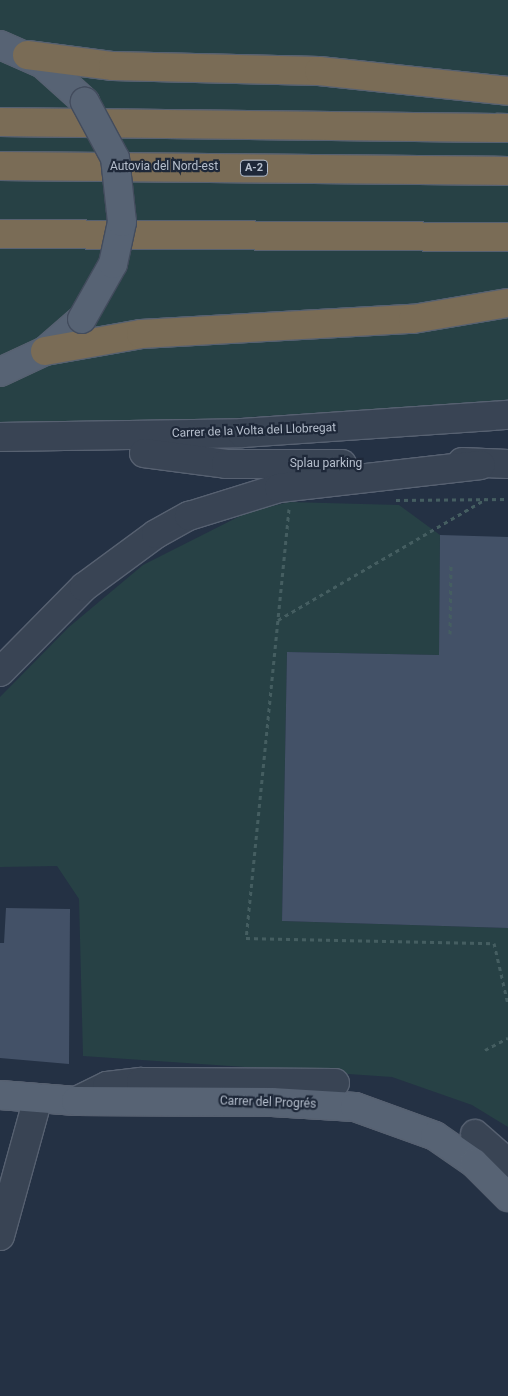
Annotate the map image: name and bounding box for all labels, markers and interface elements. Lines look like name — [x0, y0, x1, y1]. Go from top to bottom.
street label: Autovia del Nord-est — [110, 160, 218, 174]
road number: A-2 — [239, 160, 269, 177]
street label: Carrer de la Volta del Llobregat — [172, 421, 336, 441]
street label: Splau parking — [290, 457, 362, 471]
street label: Carrer del Progrés — [220, 1094, 316, 1112]

